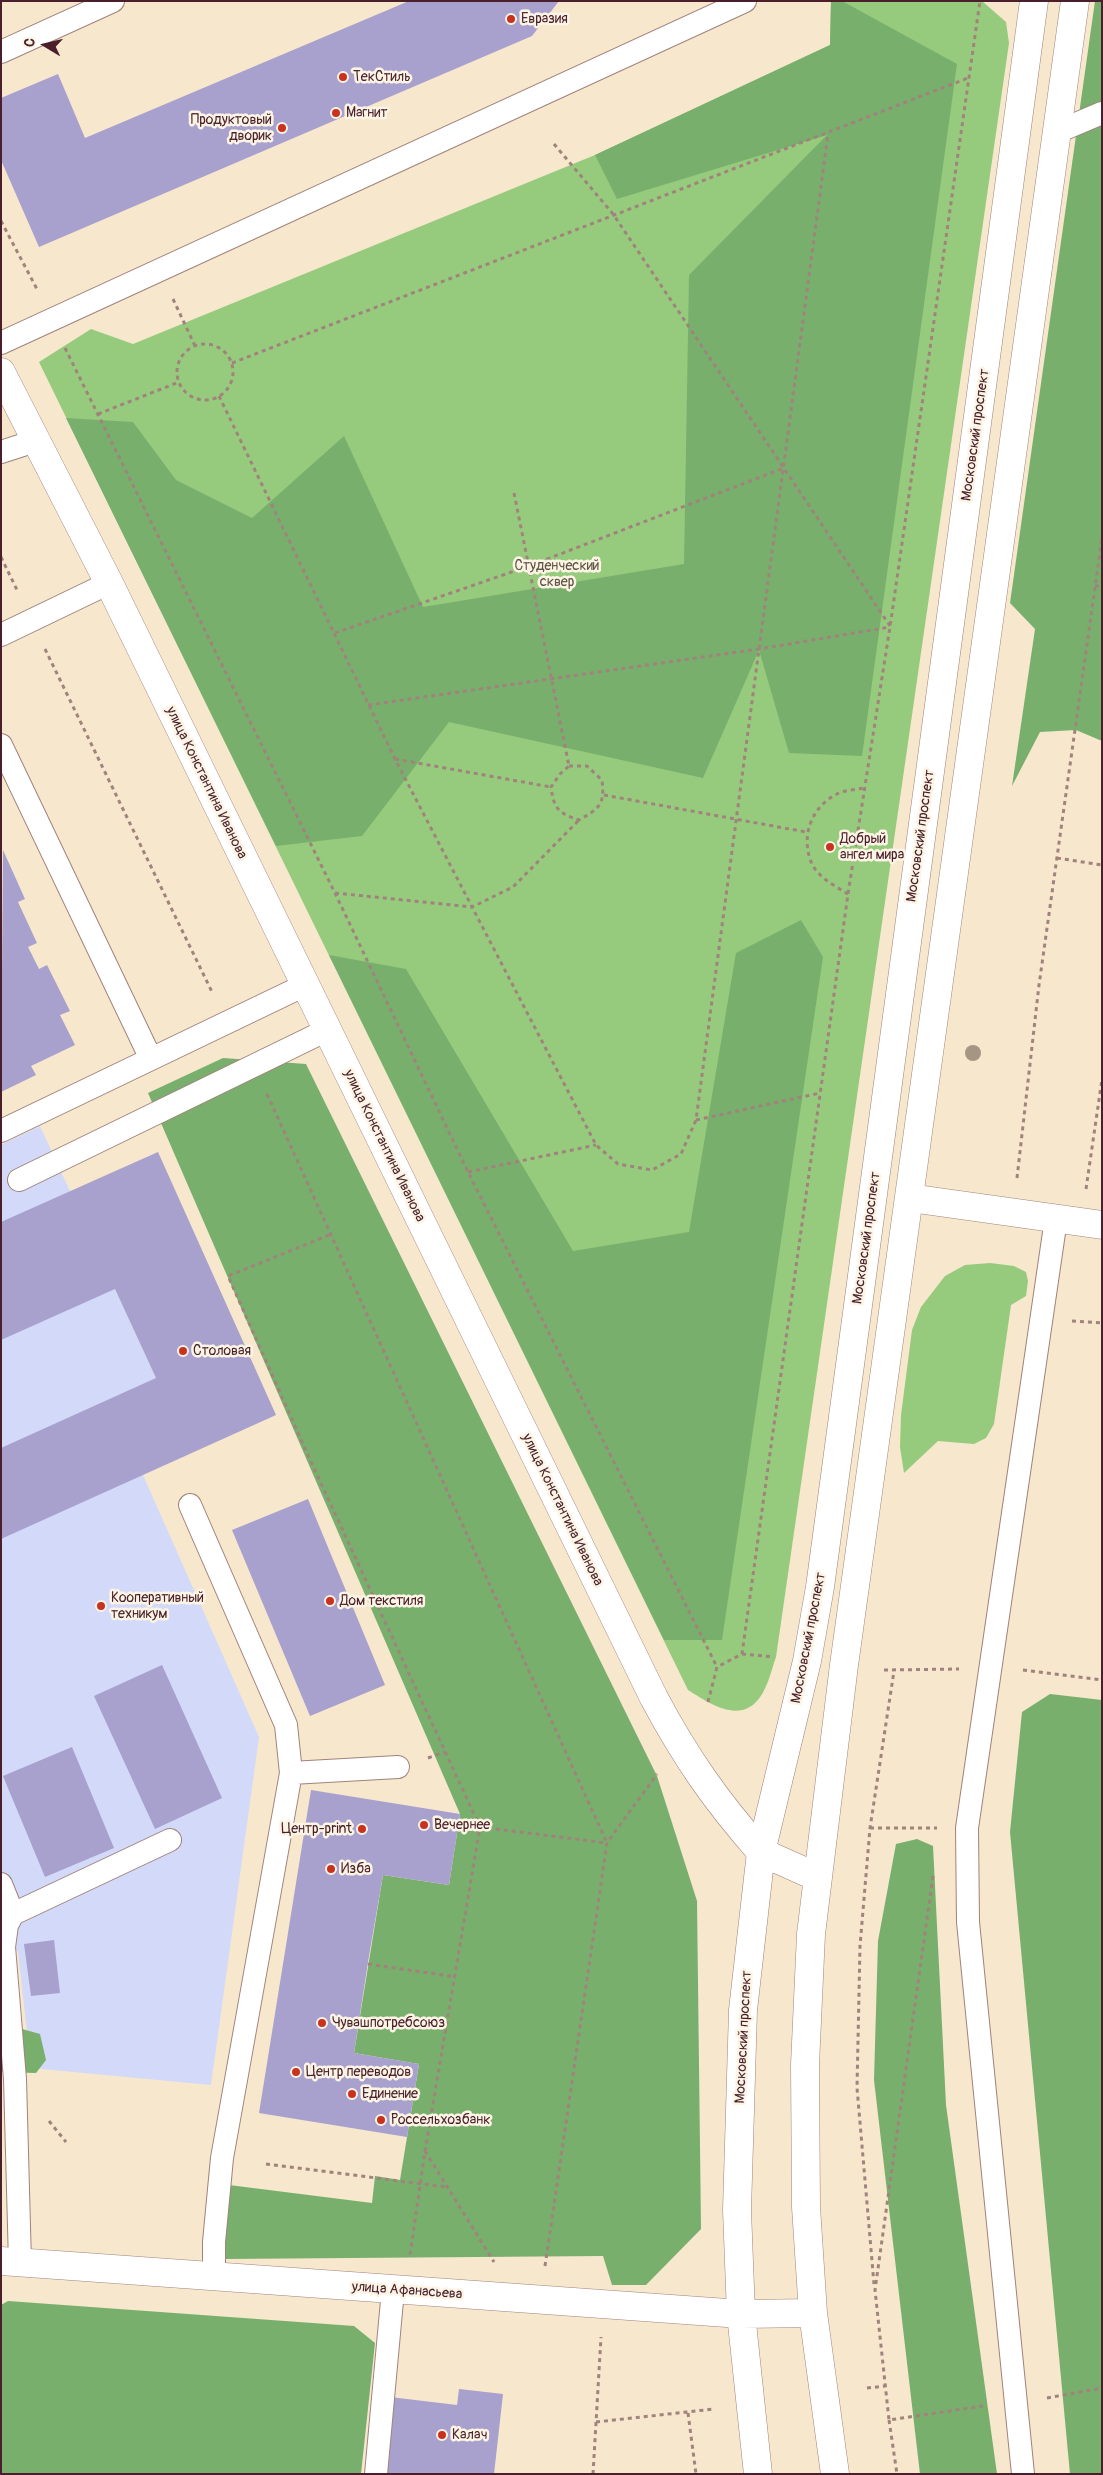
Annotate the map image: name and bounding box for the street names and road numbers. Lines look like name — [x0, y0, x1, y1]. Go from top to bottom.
street label: Московский проспект — [958, 368, 994, 502]
street label: улица Константина Иванова — [162, 704, 250, 862]
street label: Московский проспект — [903, 769, 939, 903]
street label: улица Константина Иванова — [340, 1067, 428, 1225]
street label: Московский проспект — [849, 1171, 885, 1305]
street label: улица Константина Иванова — [518, 1431, 606, 1589]
street label: Московский проспект — [788, 1571, 830, 1705]
street label: Московский проспект — [732, 1970, 756, 2104]
street label: улица Афанасьева — [351, 2279, 463, 2303]

